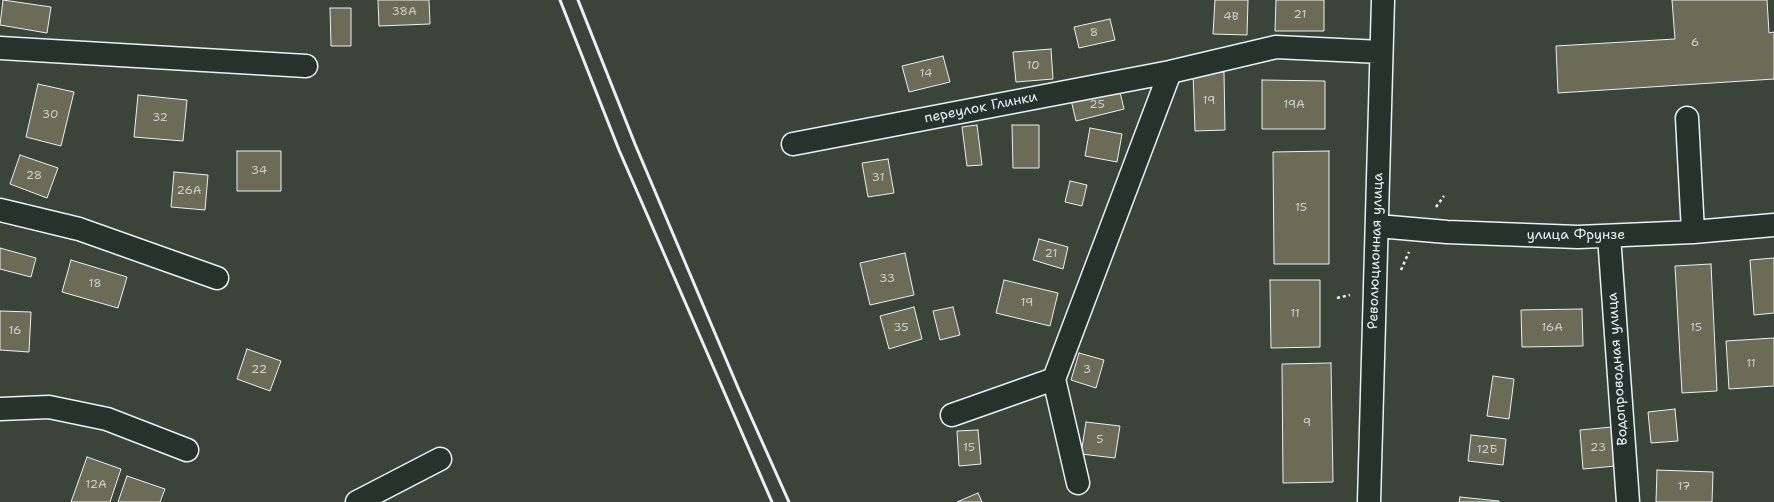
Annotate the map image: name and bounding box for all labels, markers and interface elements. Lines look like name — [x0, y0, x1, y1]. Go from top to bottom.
house number: 38А — [391, 5, 417, 19]
house number: 21 — [1294, 8, 1306, 22]
house number: 4В — [1223, 10, 1239, 24]
house number: 8 — [1090, 26, 1098, 40]
house number: 6 — [1691, 36, 1699, 50]
house number: 10 — [1026, 59, 1040, 73]
house number: 14 — [920, 67, 932, 81]
street label: переулок Глинки — [923, 89, 1039, 127]
house number: 19 — [1203, 94, 1215, 108]
house number: 25 — [1089, 98, 1105, 112]
house number: 19А — [1283, 98, 1305, 112]
house number: 30 — [42, 108, 58, 122]
house number: 32 — [152, 111, 168, 125]
house number: 34 — [251, 164, 267, 178]
house number: 28 — [26, 169, 42, 183]
house number: 31 — [872, 171, 884, 185]
street label: Революционная улица — [1365, 172, 1387, 330]
house number: 26А — [177, 184, 201, 198]
house number: 15 — [1295, 201, 1307, 215]
street label: улица Фрунзе — [1527, 227, 1625, 243]
house number: 21 — [1045, 247, 1057, 261]
house number: 33 — [879, 272, 895, 286]
house number: 18 — [88, 277, 102, 291]
street label: Водопроводная улица — [1604, 292, 1632, 446]
house number: 19 — [1021, 296, 1033, 310]
house number: 11 — [1290, 307, 1300, 321]
house number: 35 — [893, 321, 909, 335]
house number: 16А — [1541, 321, 1563, 335]
house number: 15 — [1690, 321, 1702, 335]
house number: 16 — [8, 324, 22, 338]
house number: 11 — [1746, 357, 1756, 371]
house number: 22 — [251, 363, 267, 377]
house number: 3 — [1083, 363, 1091, 377]
house number: 9 — [1303, 416, 1311, 430]
house number: 5 — [1096, 433, 1104, 447]
house number: 15 — [963, 441, 975, 455]
house number: 23 — [1590, 441, 1606, 455]
house number: 12Б — [1477, 443, 1497, 457]
house number: 12А — [85, 478, 107, 492]
house number: 17 — [1678, 480, 1690, 494]

